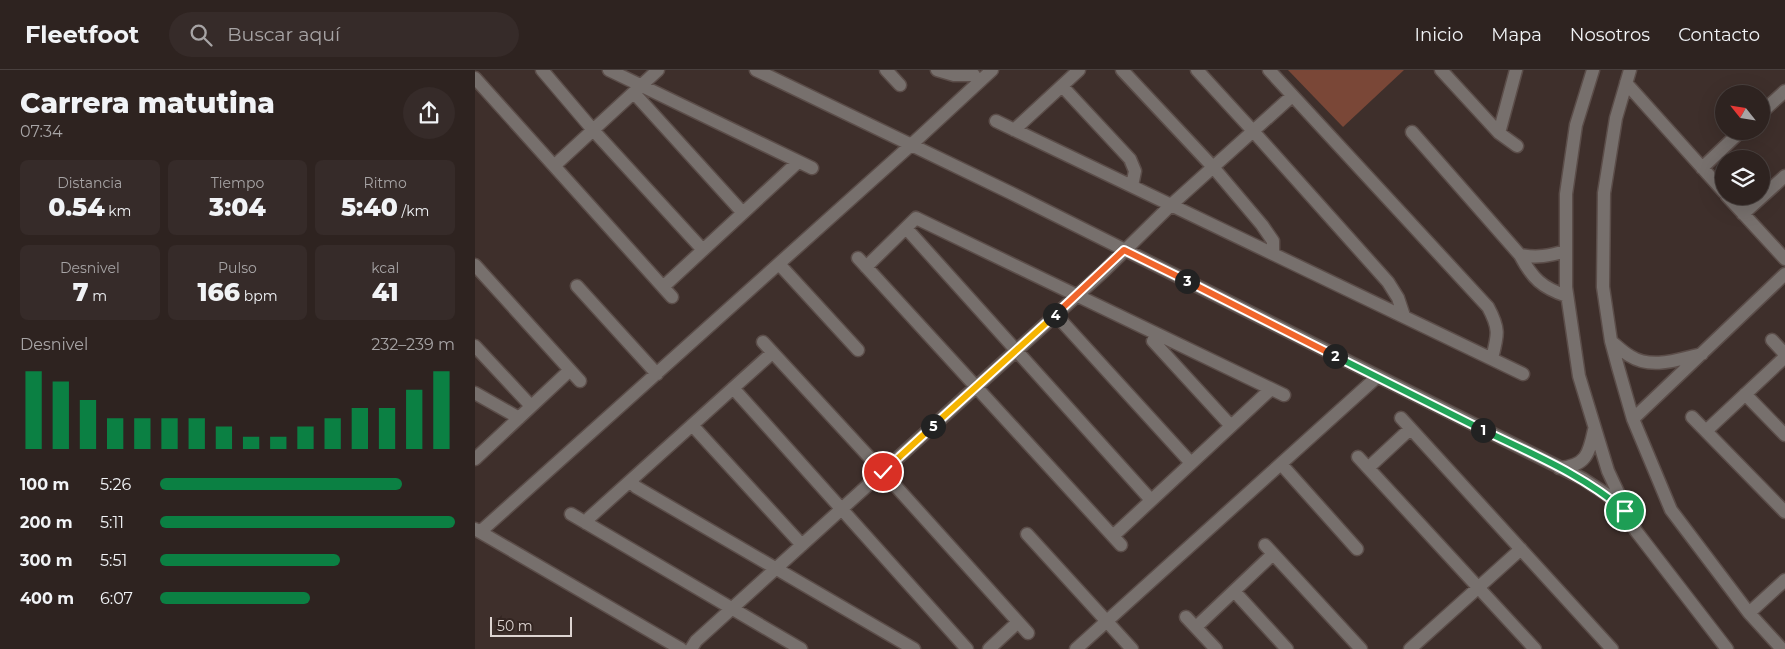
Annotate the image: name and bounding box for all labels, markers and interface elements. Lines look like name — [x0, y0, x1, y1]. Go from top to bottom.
search box — [169, 12, 519, 57]
text: Fleetfoot — [25, 20, 139, 49]
icon: search — [187, 21, 215, 49]
text: Buscar aquí — [227, 23, 340, 46]
text: Inicio — [1415, 24, 1463, 46]
text: Mapa — [1491, 24, 1542, 46]
text: Nosotros — [1570, 24, 1650, 46]
text: Contacto — [1678, 24, 1760, 46]
north arrow — [1715, 85, 1770, 140]
map controls — [1715, 85, 1770, 205]
text: Carrera matutina — [20, 86, 275, 120]
button: share — [403, 87, 455, 139]
text: 07:34 — [20, 122, 63, 141]
button: layers — [1715, 150, 1770, 205]
text: Distancia — [57, 174, 122, 192]
text: Tiempo — [211, 174, 264, 192]
text: Ritmo — [364, 174, 407, 192]
text: 0.54 — [48, 192, 105, 222]
text: 3:04 — [209, 192, 266, 222]
text: 5:40 — [341, 192, 398, 222]
text: km — [105, 202, 131, 220]
text: /km — [398, 202, 429, 220]
text: Desnivel — [60, 259, 120, 277]
text: Pulso — [218, 259, 257, 277]
text: kcal — [371, 259, 399, 277]
pin: 3 — [1175, 268, 1199, 294]
text: 3 — [1183, 272, 1192, 290]
text: 7 — [73, 277, 88, 307]
text: 166 — [197, 277, 240, 307]
text: 41 — [372, 277, 399, 307]
text: m — [88, 287, 107, 305]
text: bpm — [240, 287, 278, 305]
pin: 4 — [1043, 302, 1067, 328]
text: 4 — [1051, 306, 1060, 324]
text: Desnivel — [20, 335, 88, 354]
text: 232–239 m — [371, 335, 455, 354]
pin: 2 — [1323, 344, 1347, 368]
text: 2 — [1331, 347, 1340, 365]
pin: 5 — [921, 414, 945, 438]
text: 5 — [929, 417, 938, 435]
pin: 1 — [1471, 418, 1495, 442]
text: 1 — [1481, 421, 1486, 439]
pin — [862, 451, 904, 493]
icon: check — [869, 458, 897, 486]
text: 100 m — [20, 475, 69, 494]
text: 5:26 — [100, 475, 131, 494]
pin — [1604, 490, 1646, 532]
icon: arrive — [1611, 497, 1639, 525]
text: 200 m — [20, 513, 72, 532]
text: 5:11 — [100, 513, 124, 532]
text: 300 m — [20, 551, 73, 570]
text: 5:51 — [100, 551, 127, 570]
text: 400 m — [20, 589, 74, 608]
text: 6:07 — [100, 589, 133, 608]
scale bar — [490, 614, 573, 637]
text: 50 m — [497, 617, 533, 635]

